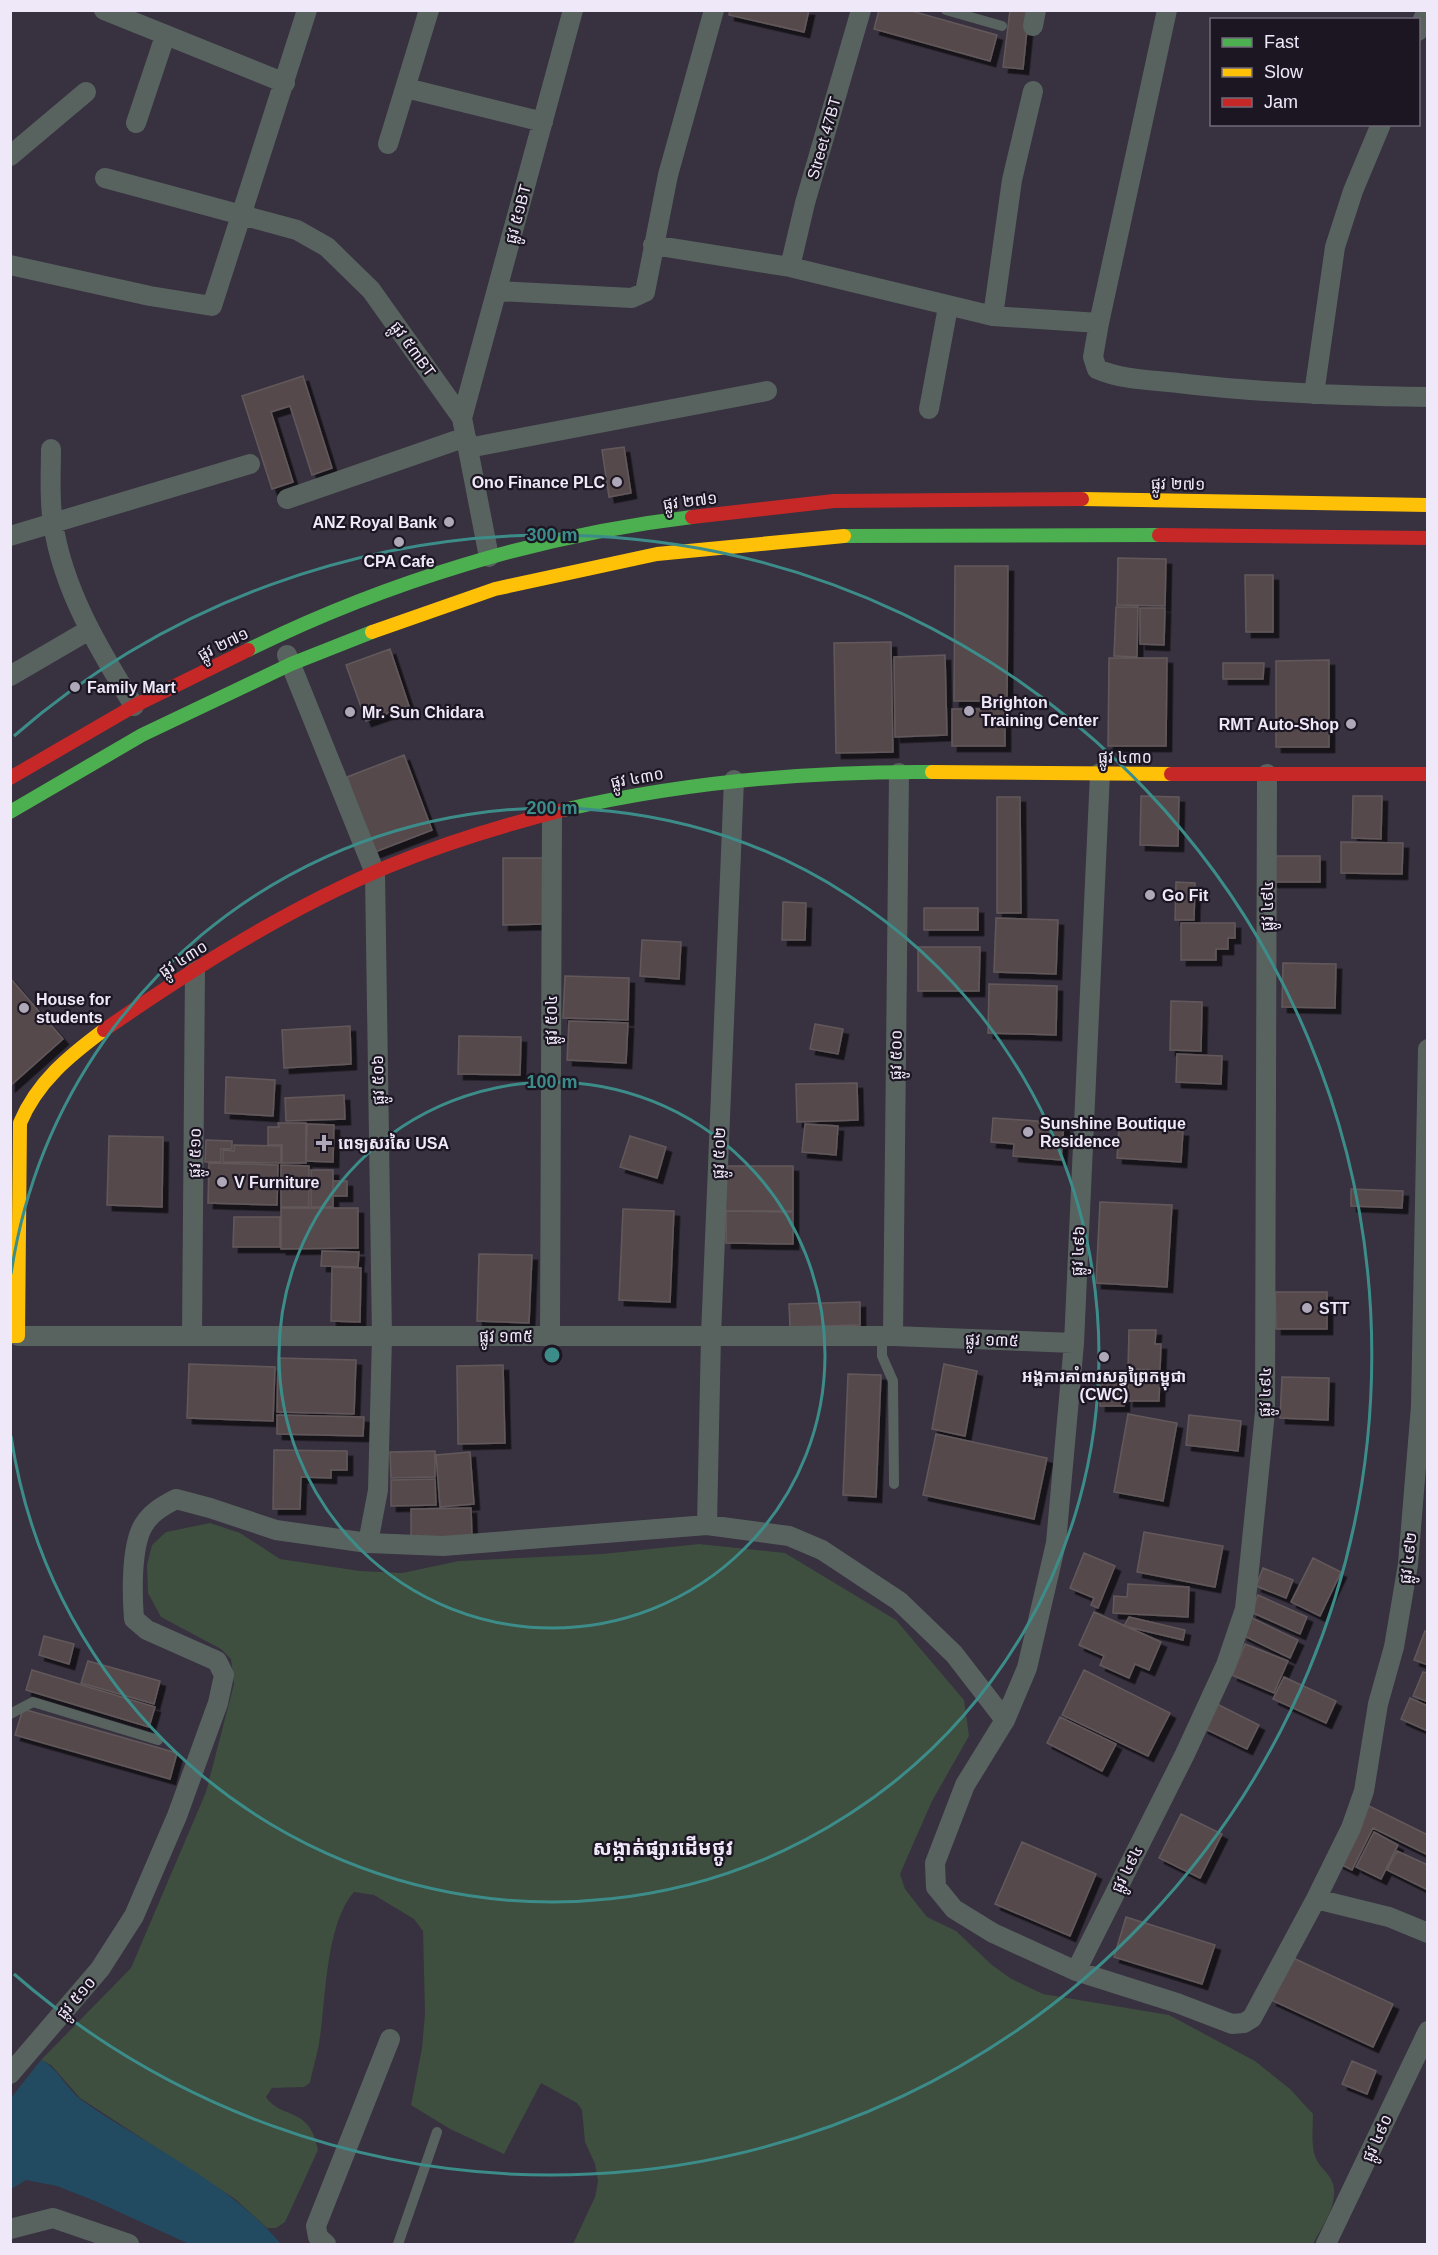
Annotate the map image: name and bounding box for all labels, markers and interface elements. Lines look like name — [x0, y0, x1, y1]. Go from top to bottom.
legend — [1210, 18, 1420, 126]
text: Fast — [1264, 32, 1299, 52]
text: Slow — [1264, 62, 1304, 82]
text: Jam — [1264, 92, 1298, 112]
street label: Street 47BT — [804, 94, 844, 181]
street label: ផ្លូវ ៥១BT — [502, 182, 540, 247]
street label: ផ្លូវ ៥៣BT — [383, 318, 439, 384]
place label: Ono Finance PLC — [472, 474, 605, 491]
marker: Ono Finance PLC — [610, 475, 624, 489]
street label: ផ្លូវ ២៧១ — [1150, 475, 1205, 499]
street label: ផ្លូវ ២៧១ — [662, 489, 719, 518]
place label: ANZ Royal Bank — [313, 514, 437, 531]
marker: ANZ Royal Bank — [442, 515, 456, 529]
text: 300 m — [526, 525, 578, 545]
marker: CPA Cafe — [392, 535, 406, 549]
place label: CPA Cafe — [363, 553, 435, 570]
street label: ផ្លូវ ២៧១ — [195, 624, 254, 669]
place label: Family Mart — [87, 679, 177, 696]
marker: Family Mart — [68, 680, 82, 694]
place label: Brighton Training Center — [981, 694, 1098, 729]
place label: Mr. Sun Chidara — [362, 704, 484, 721]
marker: Brighton Training Center — [962, 704, 976, 718]
marker: Mr. Sun Chidara — [343, 705, 357, 719]
place label: RMT Auto-Shop — [1219, 716, 1339, 733]
marker: RMT Auto-Shop — [1344, 717, 1358, 731]
street label: ផ្លូវ ៤៣០ — [1098, 749, 1152, 771]
street label: ផ្លូវ ៤៣០ — [609, 765, 666, 797]
text: 200 m — [526, 798, 578, 818]
street label: ផ្លូវ ៤៩៤ — [1259, 881, 1281, 931]
place label: Go Fit — [1162, 887, 1209, 904]
marker: Go Fit — [1143, 888, 1157, 902]
street label: ផ្លូវ ៤៣០ — [156, 938, 213, 985]
place label: House for students — [36, 991, 111, 1026]
street label: ផ្លូវ ៥០៤ — [543, 995, 565, 1045]
marker: House for students — [17, 1001, 31, 1015]
street label: ផ្លូវ ៥០០ — [887, 1030, 911, 1080]
street label: ផ្លូវ ៥០៦ — [369, 1055, 393, 1105]
text: 100 m — [526, 1072, 578, 1092]
place label: Sunshine Boutique Residence — [1040, 1115, 1186, 1150]
marker: Sunshine Boutique Residence — [1021, 1125, 1035, 1139]
street label: ផ្លូវ ៥០២ — [710, 1127, 734, 1180]
street label: ផ្លូវ ៥១០ — [186, 1128, 210, 1178]
place label: ពេទ្យសរសៃ USA — [338, 1132, 449, 1153]
marker: ពេទ្យសរសៃ USA — [315, 1134, 333, 1152]
place label: V Furniture — [234, 1174, 319, 1191]
marker: V Furniture — [215, 1175, 229, 1189]
street label: ផ្លូវ ៤៩៦ — [1068, 1225, 1094, 1277]
place label: STT — [1319, 1300, 1349, 1317]
marker: STT — [1300, 1301, 1314, 1315]
street label: ផ្លូវ ១៣៥ — [479, 1328, 533, 1350]
street label: ផ្លូវ ១៣៥ — [965, 1331, 1019, 1355]
centre of rings — [542, 1345, 562, 1365]
marker: អង្គការគាំពារសត្វព្រៃកម្ពុជា (CWC) — [1097, 1350, 1111, 1364]
place label: អង្គការគាំពារសត្វព្រៃកម្ពុជា (CWC) — [1022, 1365, 1186, 1403]
street label: ផ្លូវ ៤៩៤ — [1256, 1367, 1280, 1417]
street label: ផ្លូវ ៤៩២ — [1396, 1531, 1425, 1586]
district label: សង្កាត់ផ្សារដើមថ្កូវ — [593, 1835, 733, 1866]
street label: ផ្លូវ ៤៩៤ — [1108, 1843, 1151, 1898]
street label: ផ្លូវ ៥១០ — [53, 1973, 103, 2026]
street label: ផ្លូវ ៤៩០ — [1359, 2112, 1401, 2167]

